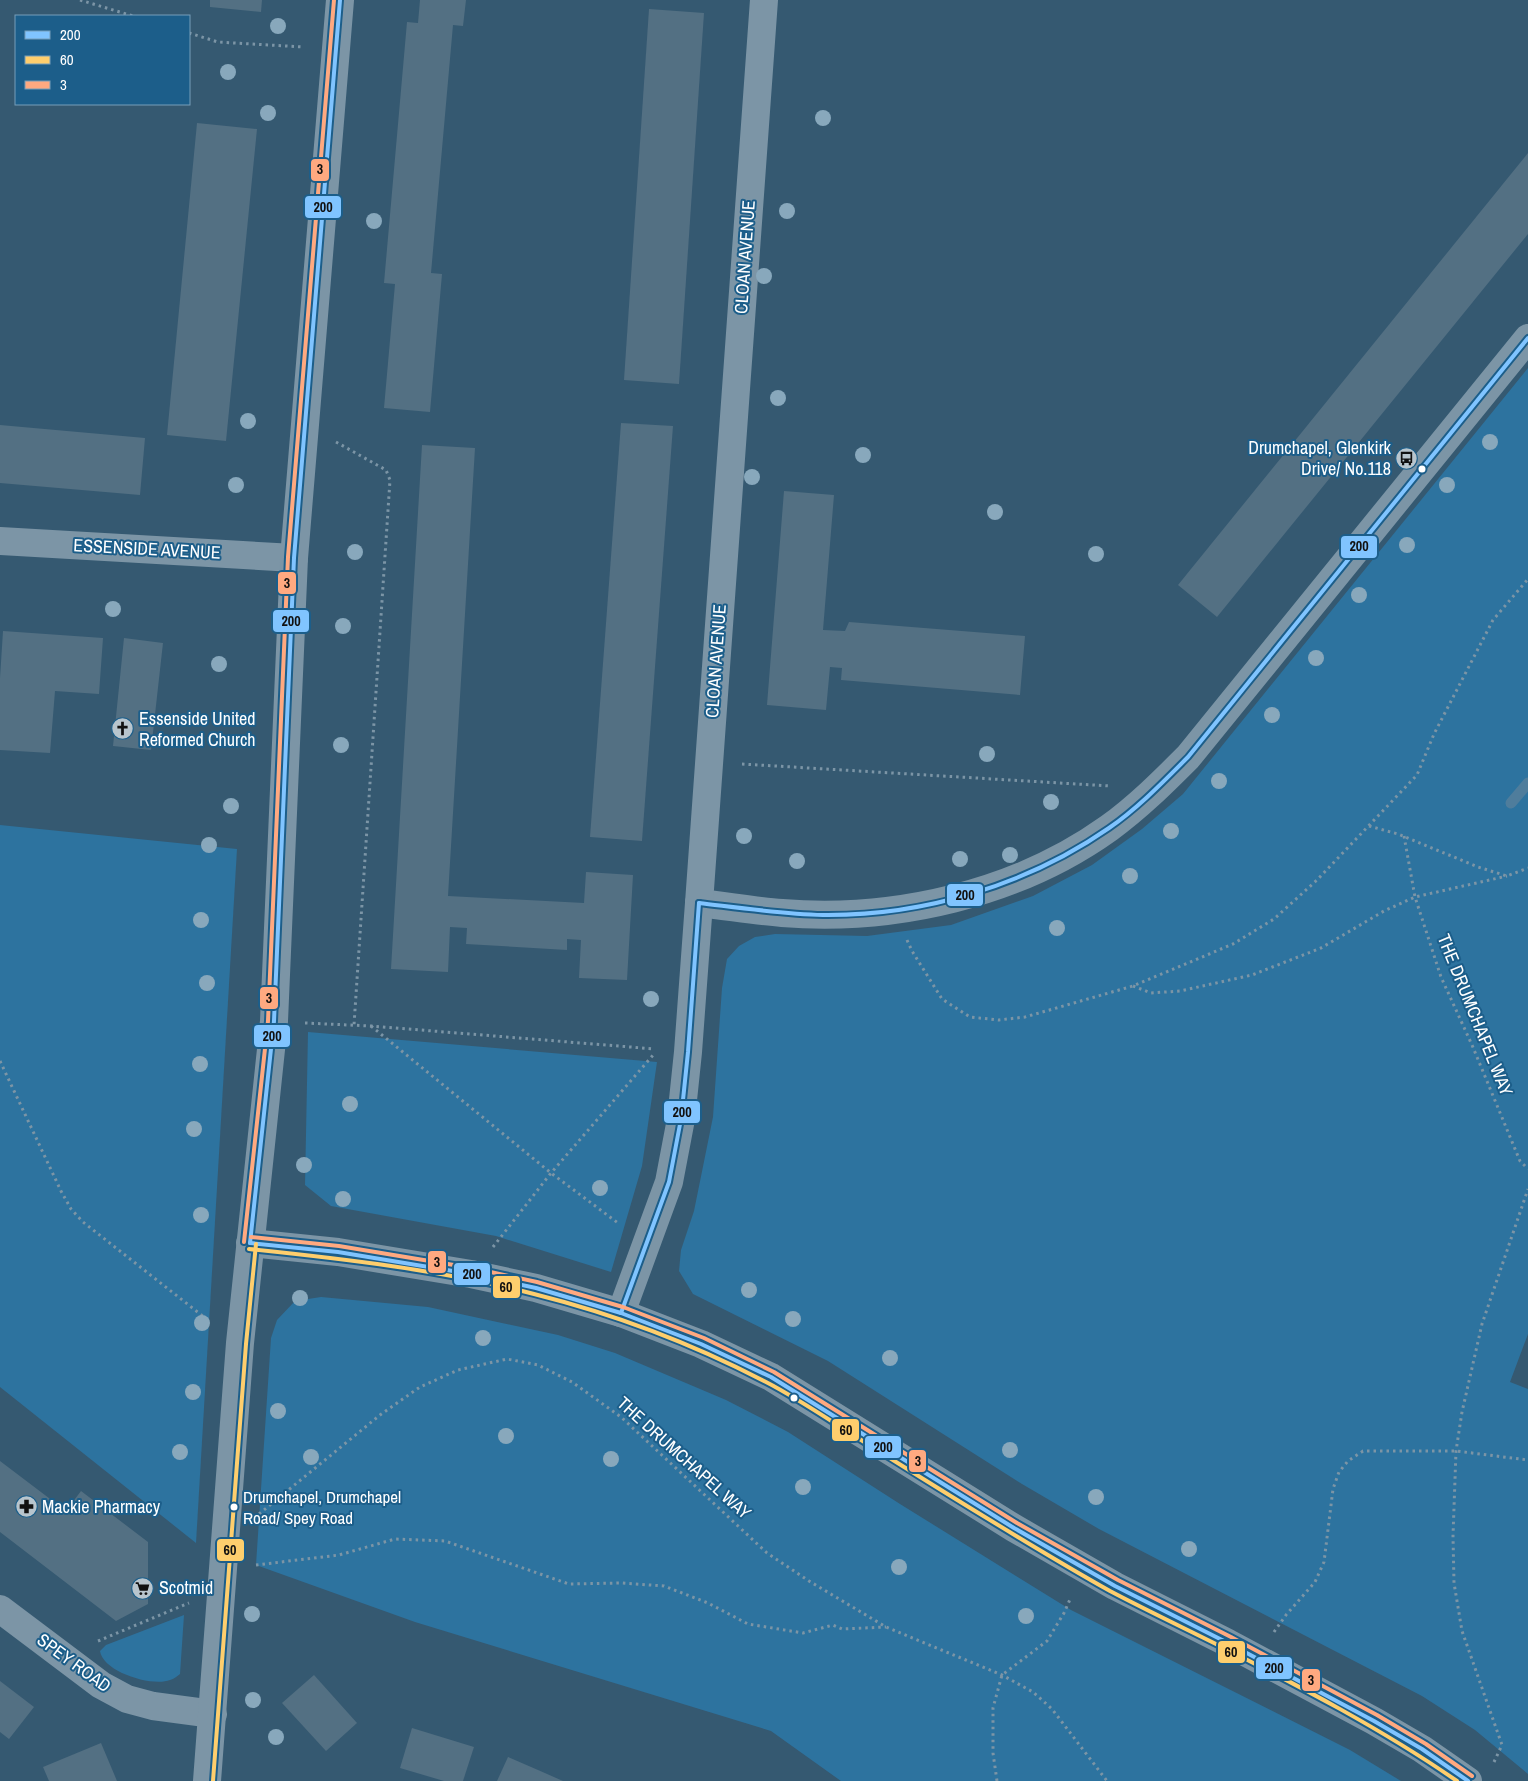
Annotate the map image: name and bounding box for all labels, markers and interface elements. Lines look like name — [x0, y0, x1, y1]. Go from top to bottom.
legend — [15, 15, 190, 105]
text: 200 — [60, 24, 81, 45]
text: 60 — [60, 49, 74, 70]
text: 3 — [60, 74, 67, 95]
line badge: 3 — [310, 158, 330, 182]
text: 3 — [317, 160, 323, 178]
line badge: 200 — [304, 195, 342, 219]
text: 200 — [313, 198, 333, 216]
street label: CLOAN AVENUE — [728, 199, 761, 315]
place label: Drumchapel, Glenkirk Drive/ No.118 — [1248, 435, 1392, 481]
bus stop icon: Drumchapel, Glenkirk Drive/ No.118 — [1395, 446, 1419, 470]
unlabelled marker — [1417, 464, 1427, 474]
street label: ESSENSIDE AVENUE — [73, 532, 221, 565]
line badge: 200 — [1340, 535, 1378, 559]
text: 200 — [1349, 537, 1369, 555]
line badge: 3 — [277, 571, 297, 595]
text: 3 — [284, 574, 290, 592]
street label: CLOAN AVENUE — [699, 603, 732, 719]
line badge: 200 — [272, 609, 310, 633]
text: 200 — [281, 612, 301, 630]
place label: Essenside United Reformed Church — [139, 706, 256, 752]
church icon: Essenside United Reformed Church — [111, 717, 135, 741]
line badge: 200 — [946, 883, 984, 907]
text: 200 — [955, 886, 975, 904]
street label: THE DRUMCHAPEL WAY — [1432, 930, 1519, 1100]
line badge: 3 — [259, 986, 279, 1010]
text: 3 — [266, 989, 272, 1007]
line badge: 200 — [253, 1024, 291, 1048]
text: 200 — [262, 1027, 282, 1045]
line badge: 200 — [663, 1100, 701, 1124]
text: 200 — [672, 1103, 692, 1121]
line badge: 3 — [427, 1250, 447, 1274]
text: 3 — [434, 1253, 440, 1271]
line badge: 200 — [453, 1262, 491, 1286]
text: 200 — [462, 1265, 482, 1283]
line badge: 60 — [492, 1275, 521, 1299]
text: 60 — [500, 1278, 512, 1296]
street label: THE DRUMCHAPEL WAY — [612, 1391, 757, 1525]
unlabelled marker — [789, 1393, 799, 1403]
line badge: 60 — [831, 1418, 860, 1442]
text: 60 — [840, 1421, 852, 1439]
line badge: 200 — [864, 1435, 902, 1459]
text: 200 — [873, 1438, 893, 1456]
line badge: 3 — [908, 1449, 927, 1473]
text: 3 — [915, 1452, 921, 1470]
place label: Drumchapel, Drumchapel Road/ Spey Road — [243, 1485, 401, 1529]
place label: Mackie Pharmacy — [42, 1494, 161, 1519]
pharmacy icon: Mackie Pharmacy — [14, 1495, 38, 1519]
marker: Drumchapel, Drumchapel Road/ Spey Road — [229, 1502, 239, 1512]
line badge: 60 — [216, 1538, 245, 1562]
text: 60 — [224, 1541, 236, 1559]
place label: Scotmid — [159, 1575, 213, 1600]
supermarket icon: Scotmid — [131, 1576, 155, 1600]
street label: SPEY ROAD — [32, 1627, 116, 1698]
line badge: 60 — [1217, 1640, 1246, 1664]
text: 60 — [1225, 1643, 1237, 1661]
line badge: 200 — [1255, 1656, 1293, 1680]
text: 200 — [1264, 1659, 1284, 1677]
line badge: 3 — [1301, 1668, 1321, 1692]
text: 3 — [1308, 1671, 1314, 1689]

